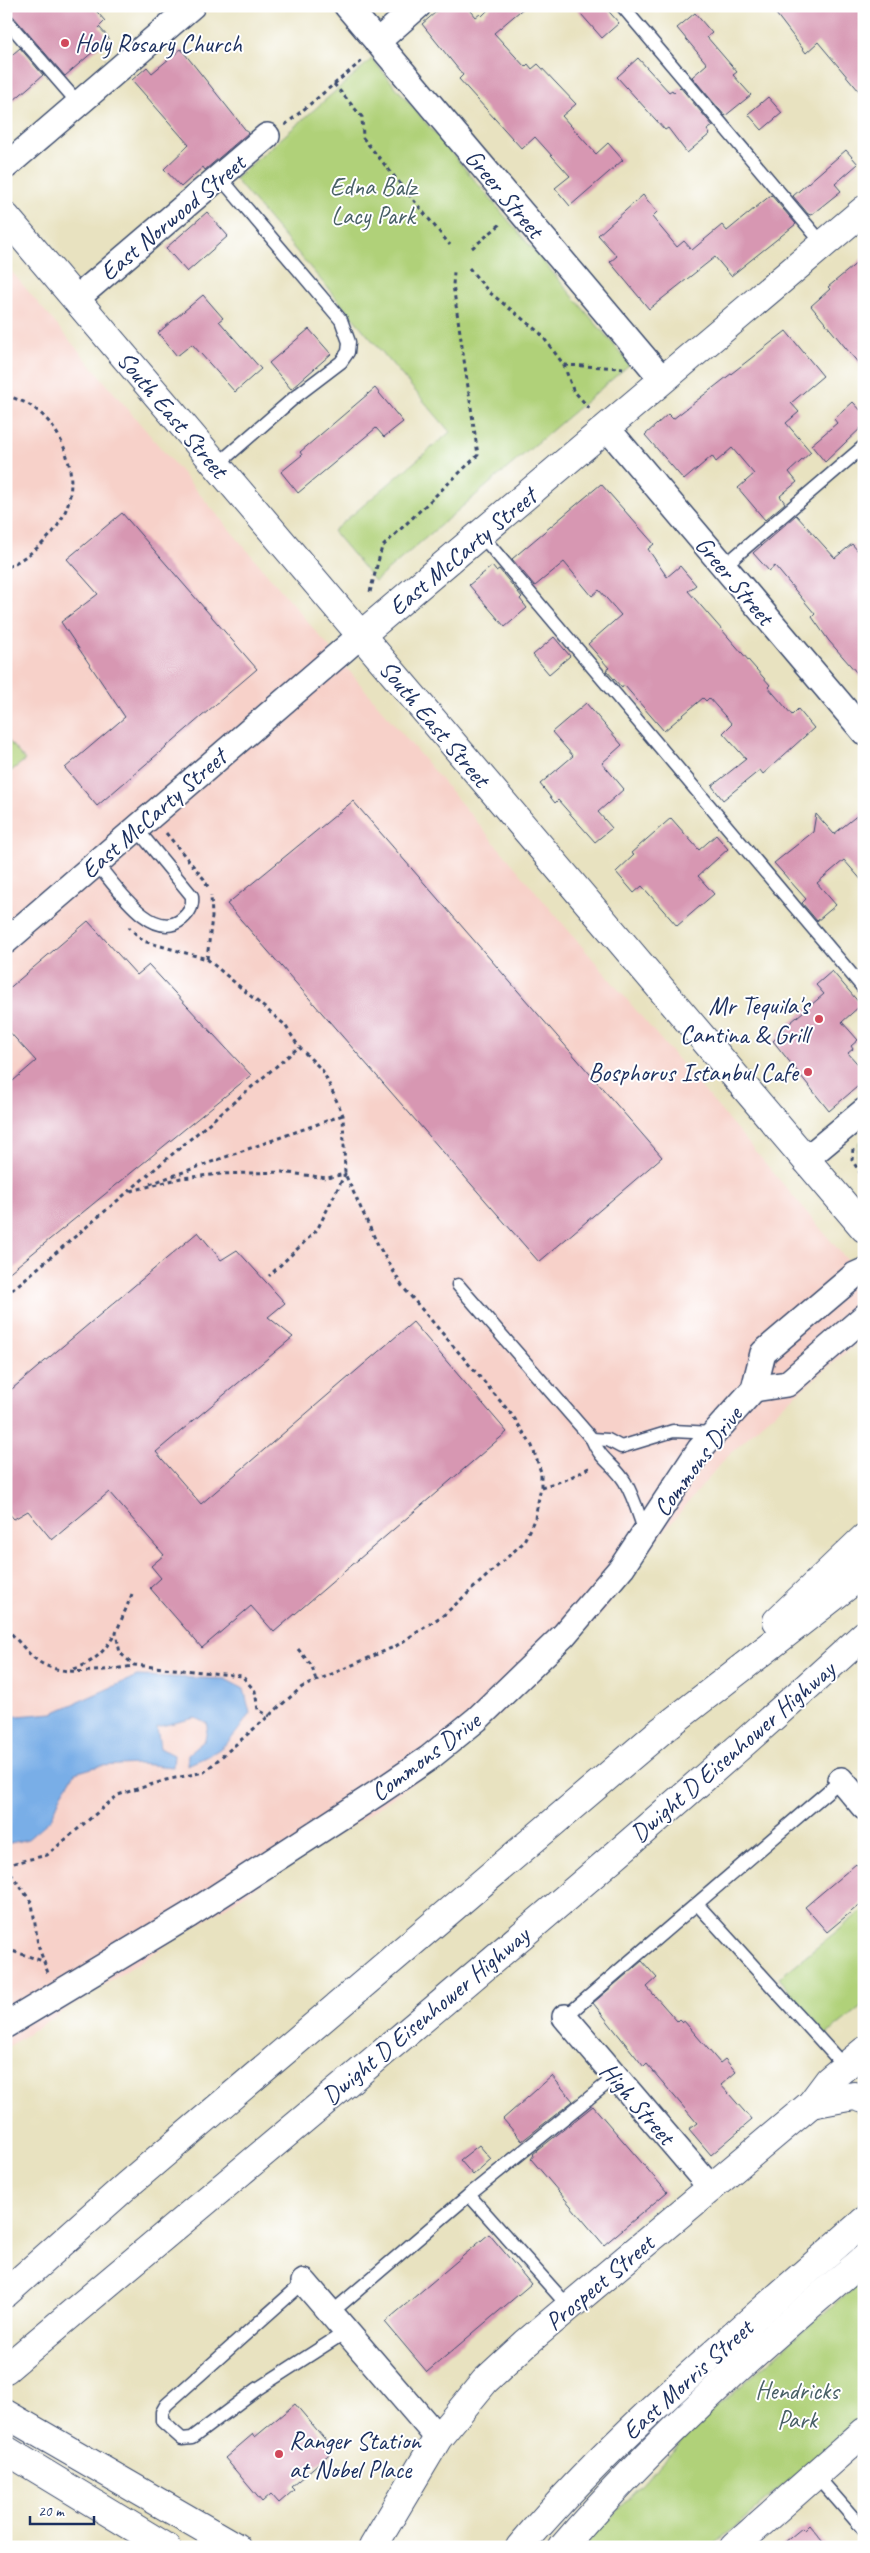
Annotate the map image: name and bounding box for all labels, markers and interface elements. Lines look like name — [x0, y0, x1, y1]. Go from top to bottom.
place label: Holy Rosary Church — [75, 28, 243, 60]
marker: Holy Rosary Church — [59, 37, 71, 49]
street label: Greer Street — [458, 143, 552, 247]
street label: East Norwood Street — [93, 146, 254, 288]
park label: Edna Balz Lacy Park — [330, 171, 419, 232]
street label: South East Street — [110, 345, 236, 487]
street label: East McCarty Street — [382, 478, 546, 623]
street label: Greer Street — [688, 530, 782, 634]
street label: South East Street — [372, 654, 498, 796]
street label: East McCarty Street — [74, 739, 236, 886]
place label: Mr Tequila's Cantina & Grill — [680, 990, 814, 1051]
marker: Mr Tequila's Cantina & Grill — [813, 1013, 825, 1025]
place label: Bosphorus Istanbul Cafe — [588, 1057, 800, 1089]
marker: Bosphorus Istanbul Cafe — [802, 1066, 814, 1078]
street label: Commons Drive — [646, 1399, 751, 1523]
street label: Dwight D Eisenhower Highway — [624, 1652, 843, 1849]
street label: Commons Drive — [364, 1704, 488, 1808]
street label: Dwight D Eisenhower Highway — [315, 1918, 538, 2112]
street label: High Street — [593, 2056, 684, 2154]
street label: Prospect Street — [539, 2226, 663, 2338]
street label: East Morris Street — [616, 2311, 762, 2447]
park label: Hendricks Park — [755, 2375, 841, 2436]
place label: Ranger Station at Nobel Place — [289, 2425, 422, 2486]
marker: Ranger Station at Nobel Place — [273, 2448, 285, 2460]
scale bar — [30, 2493, 94, 2525]
text: 20 m — [38, 2502, 65, 2521]

